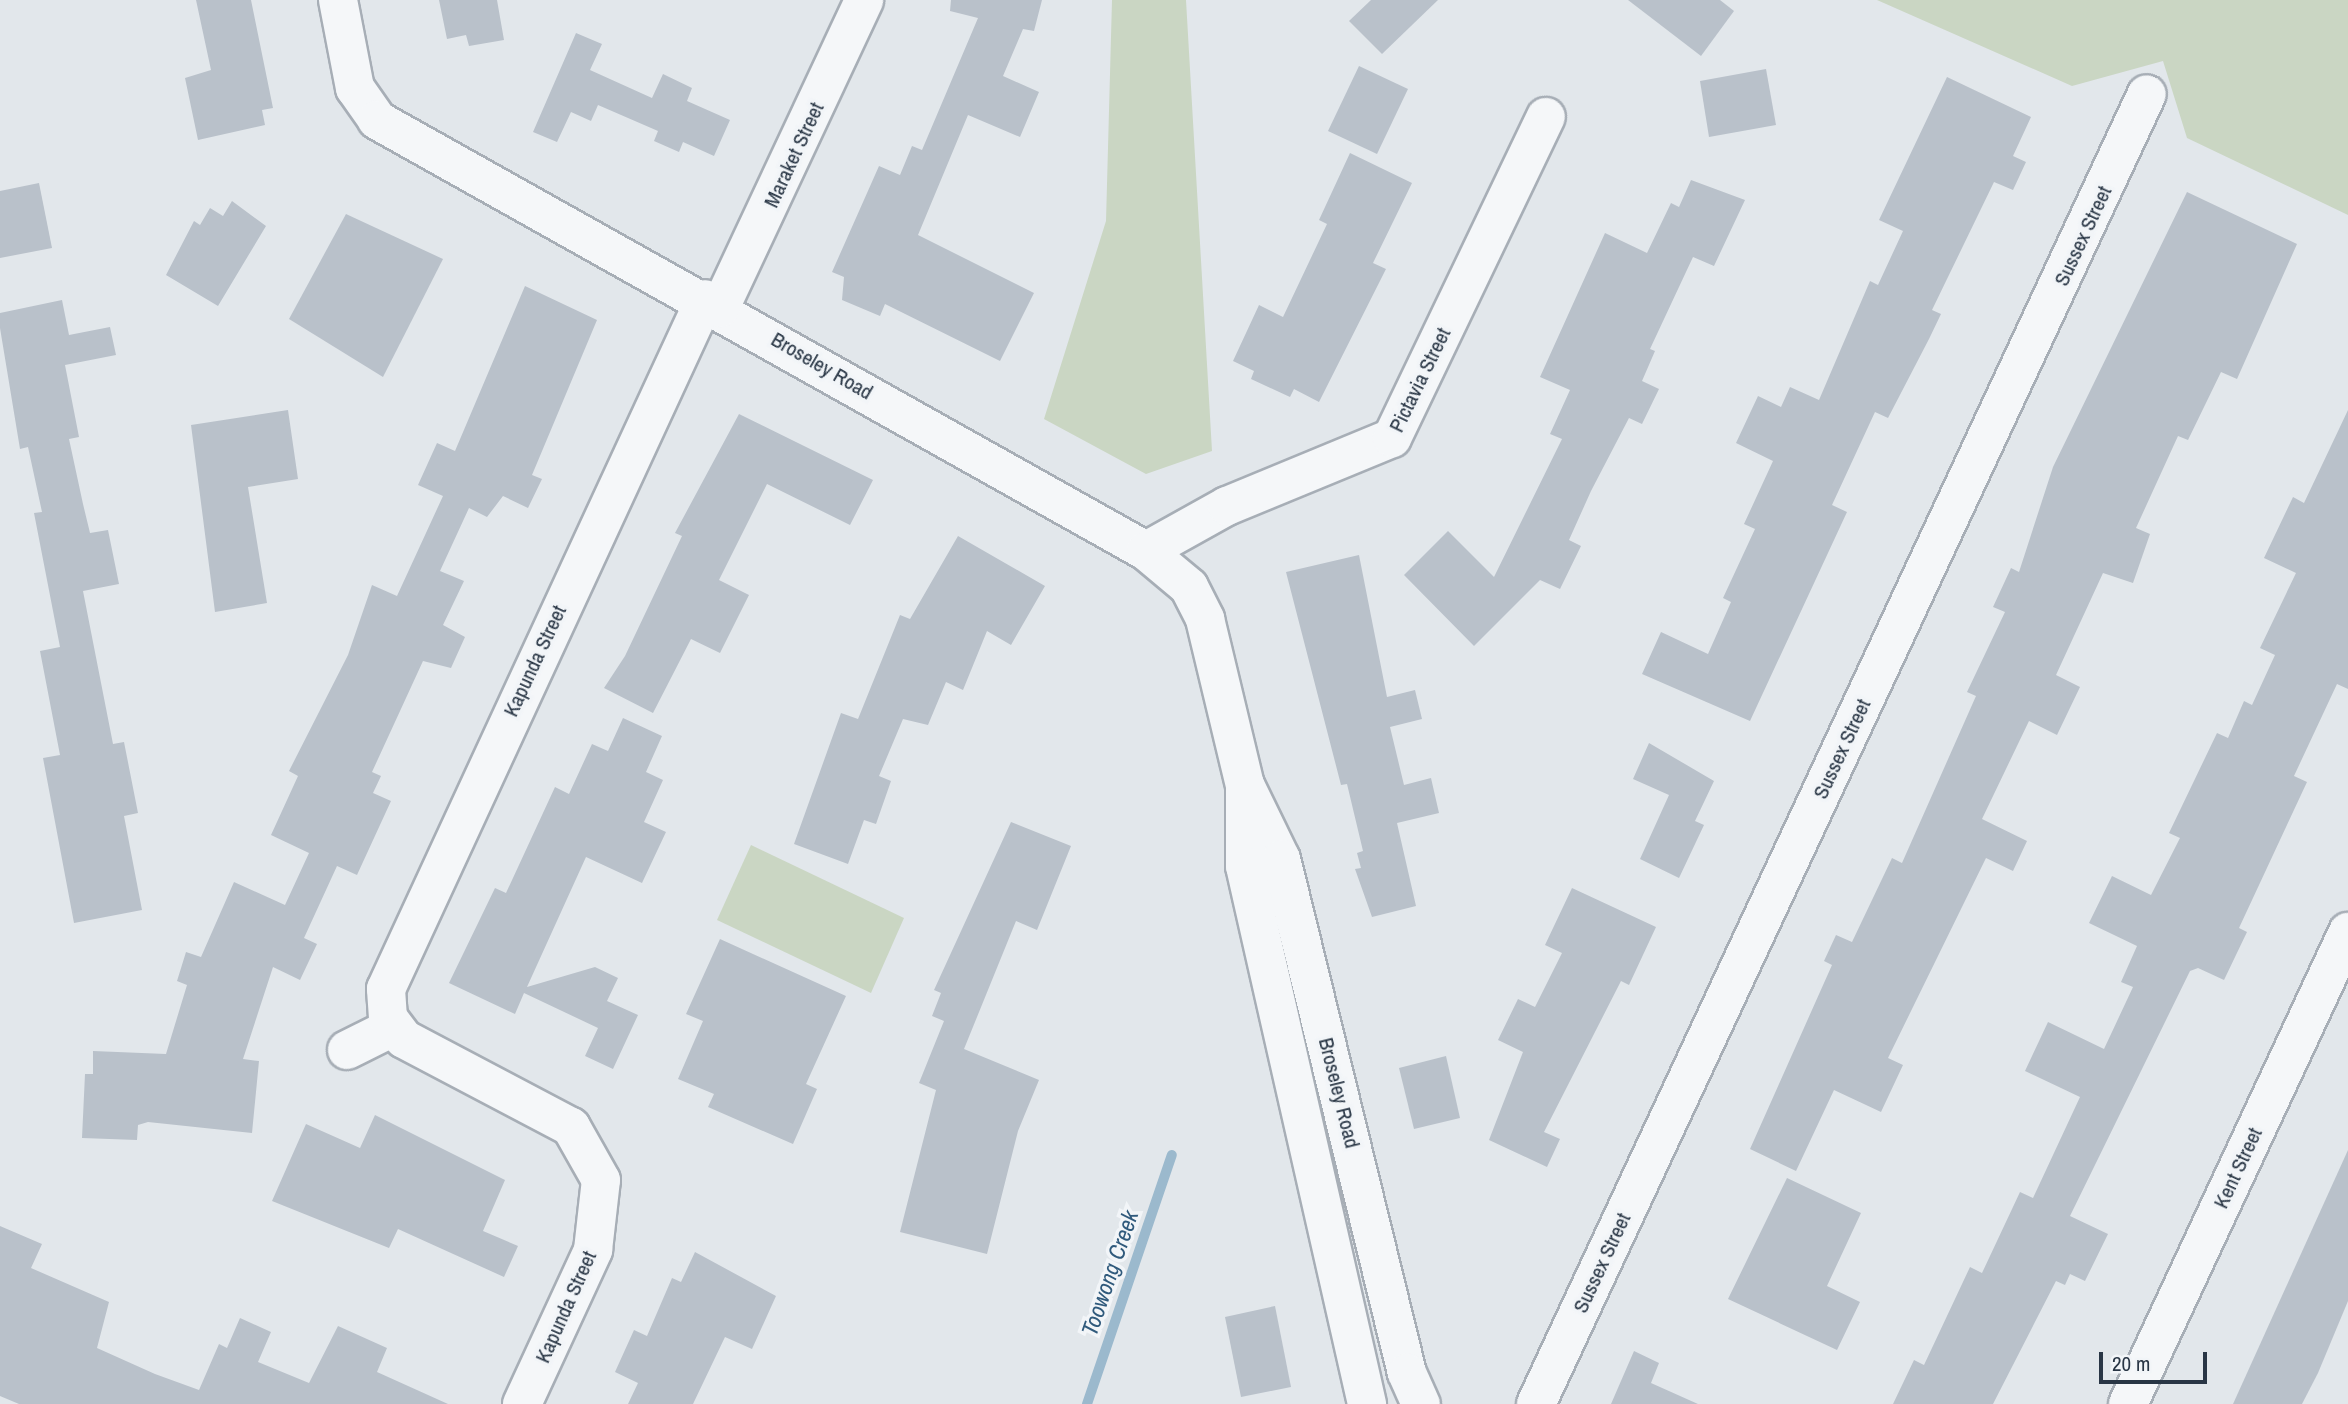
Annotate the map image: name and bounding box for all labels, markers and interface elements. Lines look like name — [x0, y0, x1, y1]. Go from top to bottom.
street label: Maraket Street — [759, 98, 829, 212]
street label: Sussex Street — [2049, 182, 2117, 290]
street label: Pictavia Street — [1384, 324, 1456, 436]
street label: Broseley Road — [767, 327, 877, 405]
street label: Kapunda Street — [498, 601, 572, 721]
street label: Sussex Street — [1808, 695, 1876, 803]
street label: Broseley Road — [1313, 1035, 1365, 1151]
street label: Kent Street — [2208, 1124, 2268, 1212]
water label: Toowong Creek — [1076, 1207, 1144, 1339]
street label: Sussex Street — [1568, 1209, 1636, 1317]
street label: Kapunda Street — [530, 1247, 602, 1367]
scale bar — [2103, 1338, 2212, 1382]
text: 20 m — [2112, 1349, 2150, 1378]

